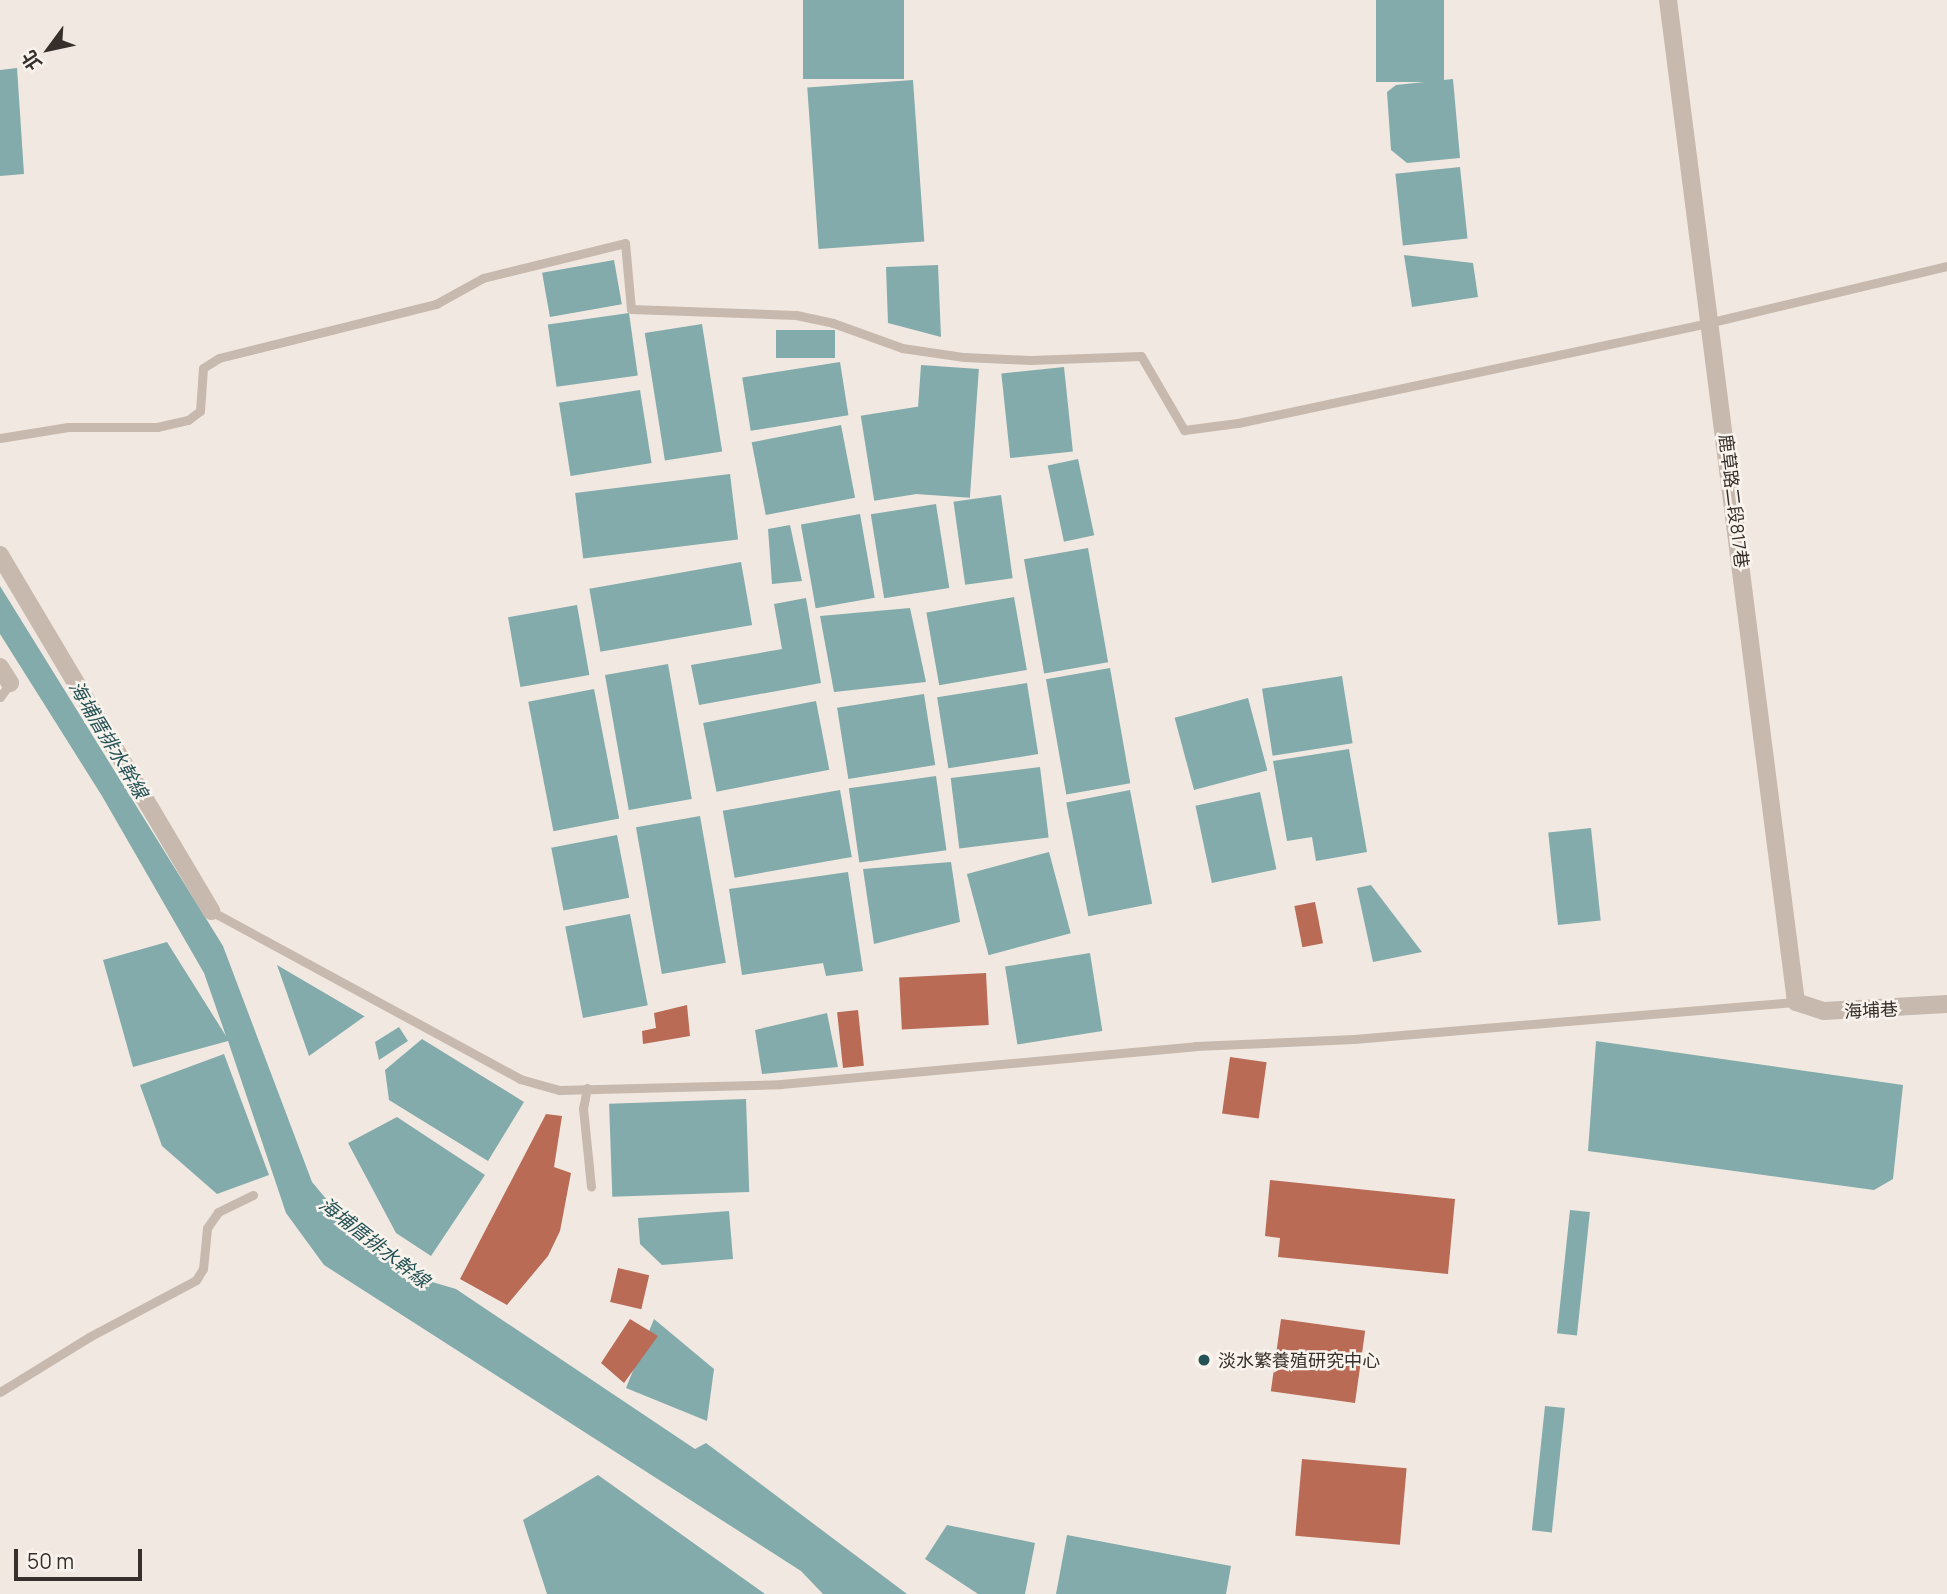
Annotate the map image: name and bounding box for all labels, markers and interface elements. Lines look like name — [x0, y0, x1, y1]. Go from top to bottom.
north arrow — [14, 14, 84, 84]
text: 北 — [15, 45, 47, 75]
street label: 鹿草路二段817巷 — [1715, 433, 1753, 569]
water label: 海埔厝排水幹線 — [64, 677, 152, 803]
street label: 海埔巷 — [1843, 998, 1899, 1022]
water label: 海埔厝排水幹線 — [315, 1193, 433, 1293]
place label: 淡水繁養殖研究中心 — [1218, 1349, 1380, 1371]
marker: 淡水繁養殖研究中心 — [1196, 1352, 1212, 1368]
scale bar — [18, 1534, 145, 1578]
text: 50 m — [27, 1547, 74, 1575]

